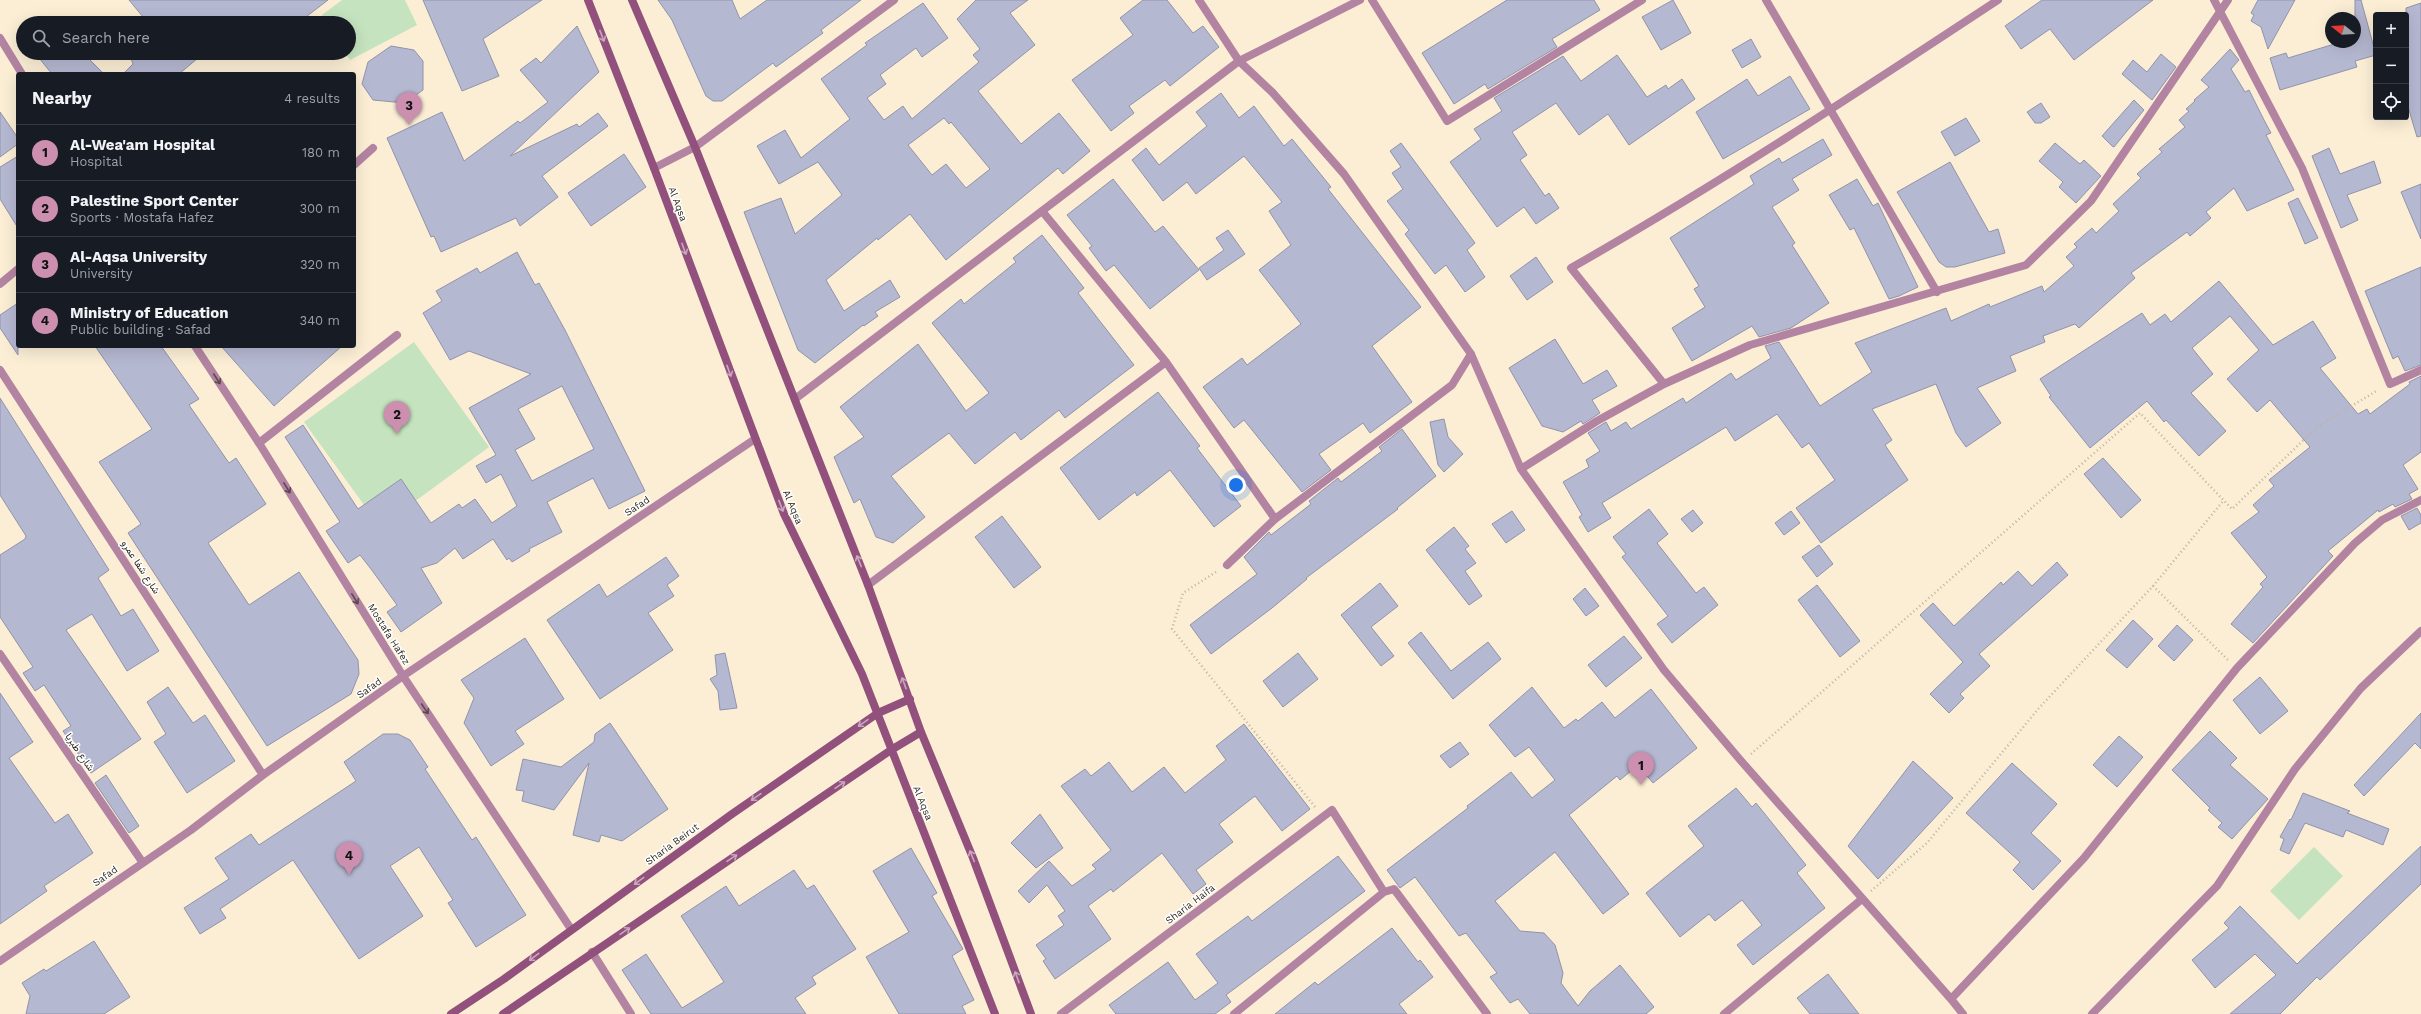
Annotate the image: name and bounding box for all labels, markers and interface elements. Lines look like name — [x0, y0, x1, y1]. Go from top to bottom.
north arrow — [2325, 12, 2361, 48]
map controls — [2373, 12, 2409, 120]
button: + — [2373, 12, 2409, 48]
search box — [16, 16, 356, 60]
icon: search — [30, 27, 52, 49]
text: Search here — [62, 29, 150, 47]
one-way arrow — [599, 30, 607, 42]
button: − — [2373, 48, 2409, 84]
button: locate — [2373, 84, 2409, 120]
text: Nearby — [32, 88, 91, 108]
text: 4 results — [284, 91, 340, 106]
pin: 3 — [396, 92, 422, 125]
text: Al-Wea'am Hospital — [70, 136, 215, 154]
text: 1 — [42, 145, 48, 160]
text: 180 m — [302, 145, 340, 160]
text: Hospital — [70, 154, 122, 169]
street label: Al Aqsa — [667, 185, 689, 223]
text: Palestine Sport Center — [70, 192, 238, 210]
text: 2 — [41, 201, 49, 216]
text: 300 m — [299, 201, 340, 216]
text: Sports · Mostafa Hafez — [70, 210, 214, 225]
one-way arrow — [681, 243, 689, 255]
text: Al-Aqsa University — [70, 248, 207, 266]
text: 3 — [41, 257, 49, 272]
text: 320 m — [300, 257, 340, 272]
text: University — [70, 266, 132, 281]
text: Ministry of Education — [70, 304, 228, 322]
text: 4 — [41, 313, 49, 328]
text: 340 m — [300, 313, 340, 328]
text: Public building · Safad — [70, 322, 211, 337]
one-way arrow — [726, 365, 734, 377]
one-way arrow — [213, 373, 221, 384]
pin: 2 — [384, 401, 410, 434]
your location — [1226, 475, 1246, 495]
one-way arrow — [283, 482, 291, 493]
street label: Al Aqsa — [781, 488, 805, 526]
street label: Safad — [623, 494, 651, 518]
one-way arrow — [777, 499, 785, 511]
street label: شارع شفا عمرو — [119, 538, 162, 596]
one-way arrow — [854, 555, 862, 567]
one-way arrow — [352, 593, 360, 605]
street label: Mostafa Hafez — [366, 601, 412, 667]
street label: Safad — [355, 676, 383, 700]
one-way arrow — [899, 677, 907, 689]
one-way arrow — [421, 703, 429, 714]
one-way arrow — [858, 719, 869, 727]
street label: شارع طبريا — [63, 731, 97, 774]
pin: 1 — [1628, 752, 1654, 785]
one-way arrow — [834, 781, 845, 789]
street label: Al Aqsa — [911, 784, 935, 822]
one-way arrow — [751, 793, 762, 801]
street label: Sharia Beirut — [643, 820, 701, 867]
pin: 4 — [336, 842, 362, 875]
one-way arrow — [967, 850, 975, 862]
one-way arrow — [726, 854, 737, 862]
street label: Safad — [91, 864, 119, 888]
one-way arrow — [633, 876, 644, 885]
street label: Sharia Haifa — [1163, 882, 1217, 926]
one-way arrow — [619, 927, 630, 935]
one-way arrow — [528, 953, 539, 961]
one-way arrow — [1013, 972, 1021, 984]

